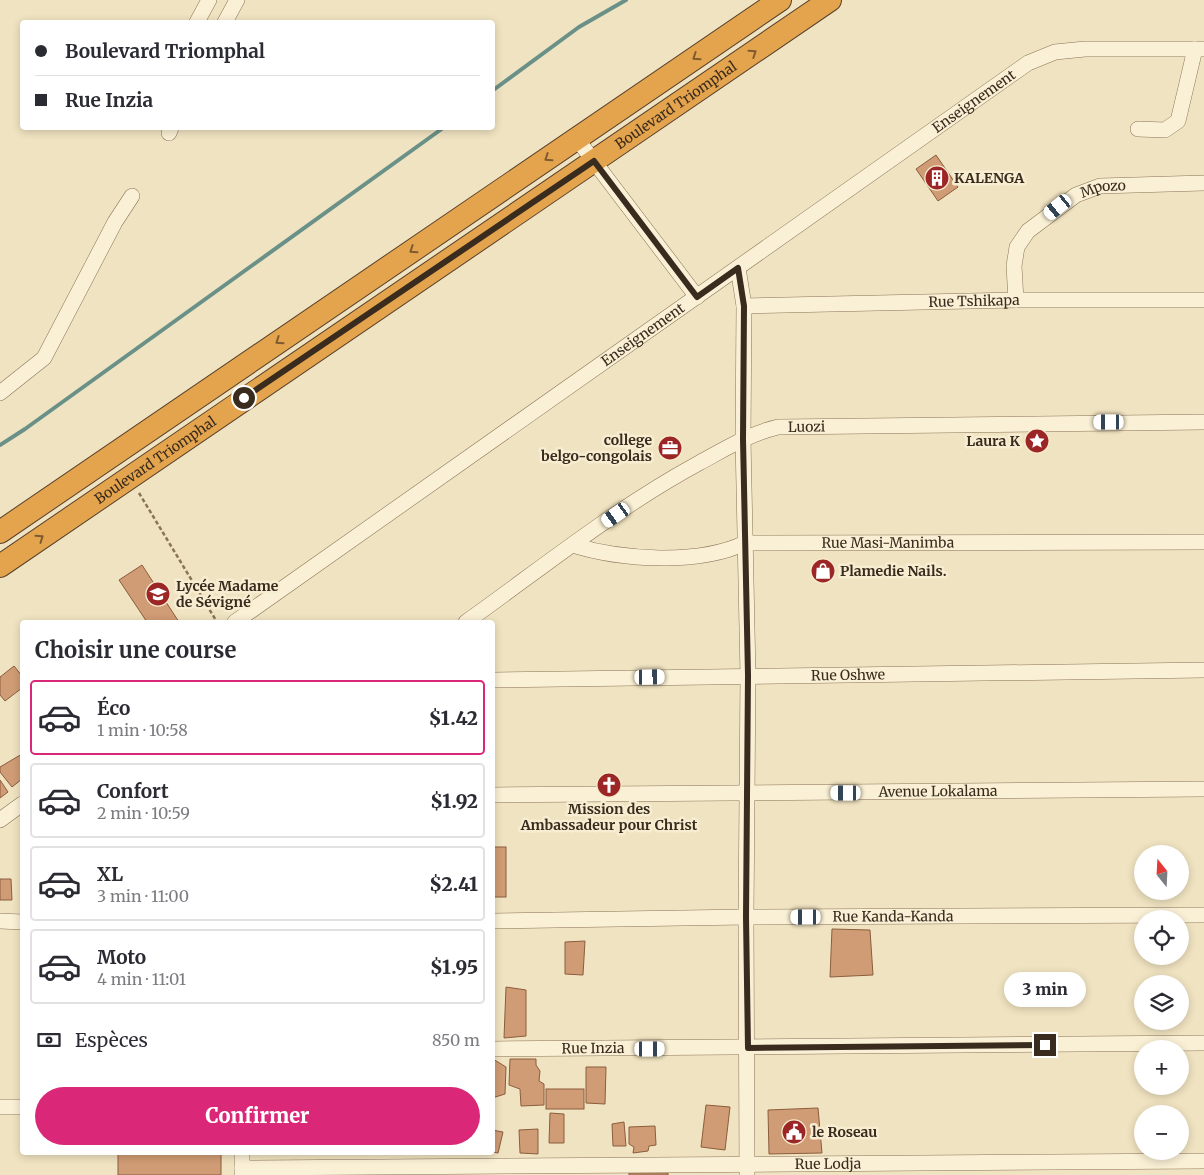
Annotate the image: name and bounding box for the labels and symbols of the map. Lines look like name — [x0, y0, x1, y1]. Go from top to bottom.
one-way arrow — [747, 49, 756, 59]
one-way arrow — [693, 51, 702, 60]
street label: Boulevard Triomphal — [612, 57, 741, 153]
street label: Enseignement — [929, 65, 1019, 137]
one-way arrow — [544, 152, 553, 161]
building icon: KALENGA — [924, 165, 950, 191]
place label: KALENGA — [954, 169, 1025, 187]
street label: Mpozo — [1078, 176, 1126, 202]
car — [1041, 192, 1074, 222]
one-way arrow — [410, 244, 419, 253]
street label: Rue Tshikapa — [928, 291, 1020, 311]
street label: Enseignement — [598, 299, 688, 370]
one-way arrow — [275, 335, 285, 344]
route start — [233, 387, 255, 409]
street label: Boulevard Triomphal — [91, 412, 220, 508]
car — [1094, 415, 1124, 430]
street label: Luozi — [788, 417, 826, 436]
place icon: Laura K — [1024, 428, 1050, 454]
place label: college belgo-congolais — [541, 431, 652, 465]
place label: Laura K — [966, 432, 1021, 450]
office icon: college belgo-congolais — [657, 435, 683, 461]
car — [599, 500, 632, 530]
street label: Rue Masi-Manimba — [821, 534, 955, 552]
one-way arrow — [34, 535, 44, 544]
shop icon: Plamedie Nails. — [810, 558, 836, 584]
place label: Plamedie Nails. — [840, 562, 947, 580]
place label: Lycée Madame de Sévigné — [176, 577, 279, 611]
school or university icon: Lycée Madame de Sévigné — [145, 581, 171, 607]
street label: Rue Oshwe — [811, 665, 885, 685]
car — [634, 669, 665, 685]
church icon: Mission des Ambassadeur pour Christ — [596, 772, 622, 798]
street label: Avenue Lokalama — [877, 782, 998, 801]
car — [831, 786, 861, 801]
place label: Mission des Ambassadeur pour Christ — [520, 800, 698, 834]
north arrow — [1134, 845, 1189, 900]
street label: Rue Kanda-Kanda — [832, 907, 954, 926]
car — [791, 910, 821, 925]
callout: 3 min — [1004, 972, 1086, 1008]
route end — [1034, 1034, 1056, 1056]
street label: Rue Inzia — [561, 1039, 625, 1057]
car — [635, 1042, 665, 1057]
public building icon: le Roseau — [781, 1119, 807, 1145]
place label: le Roseau — [812, 1123, 877, 1141]
street label: Rue Lodja — [795, 1154, 862, 1173]

